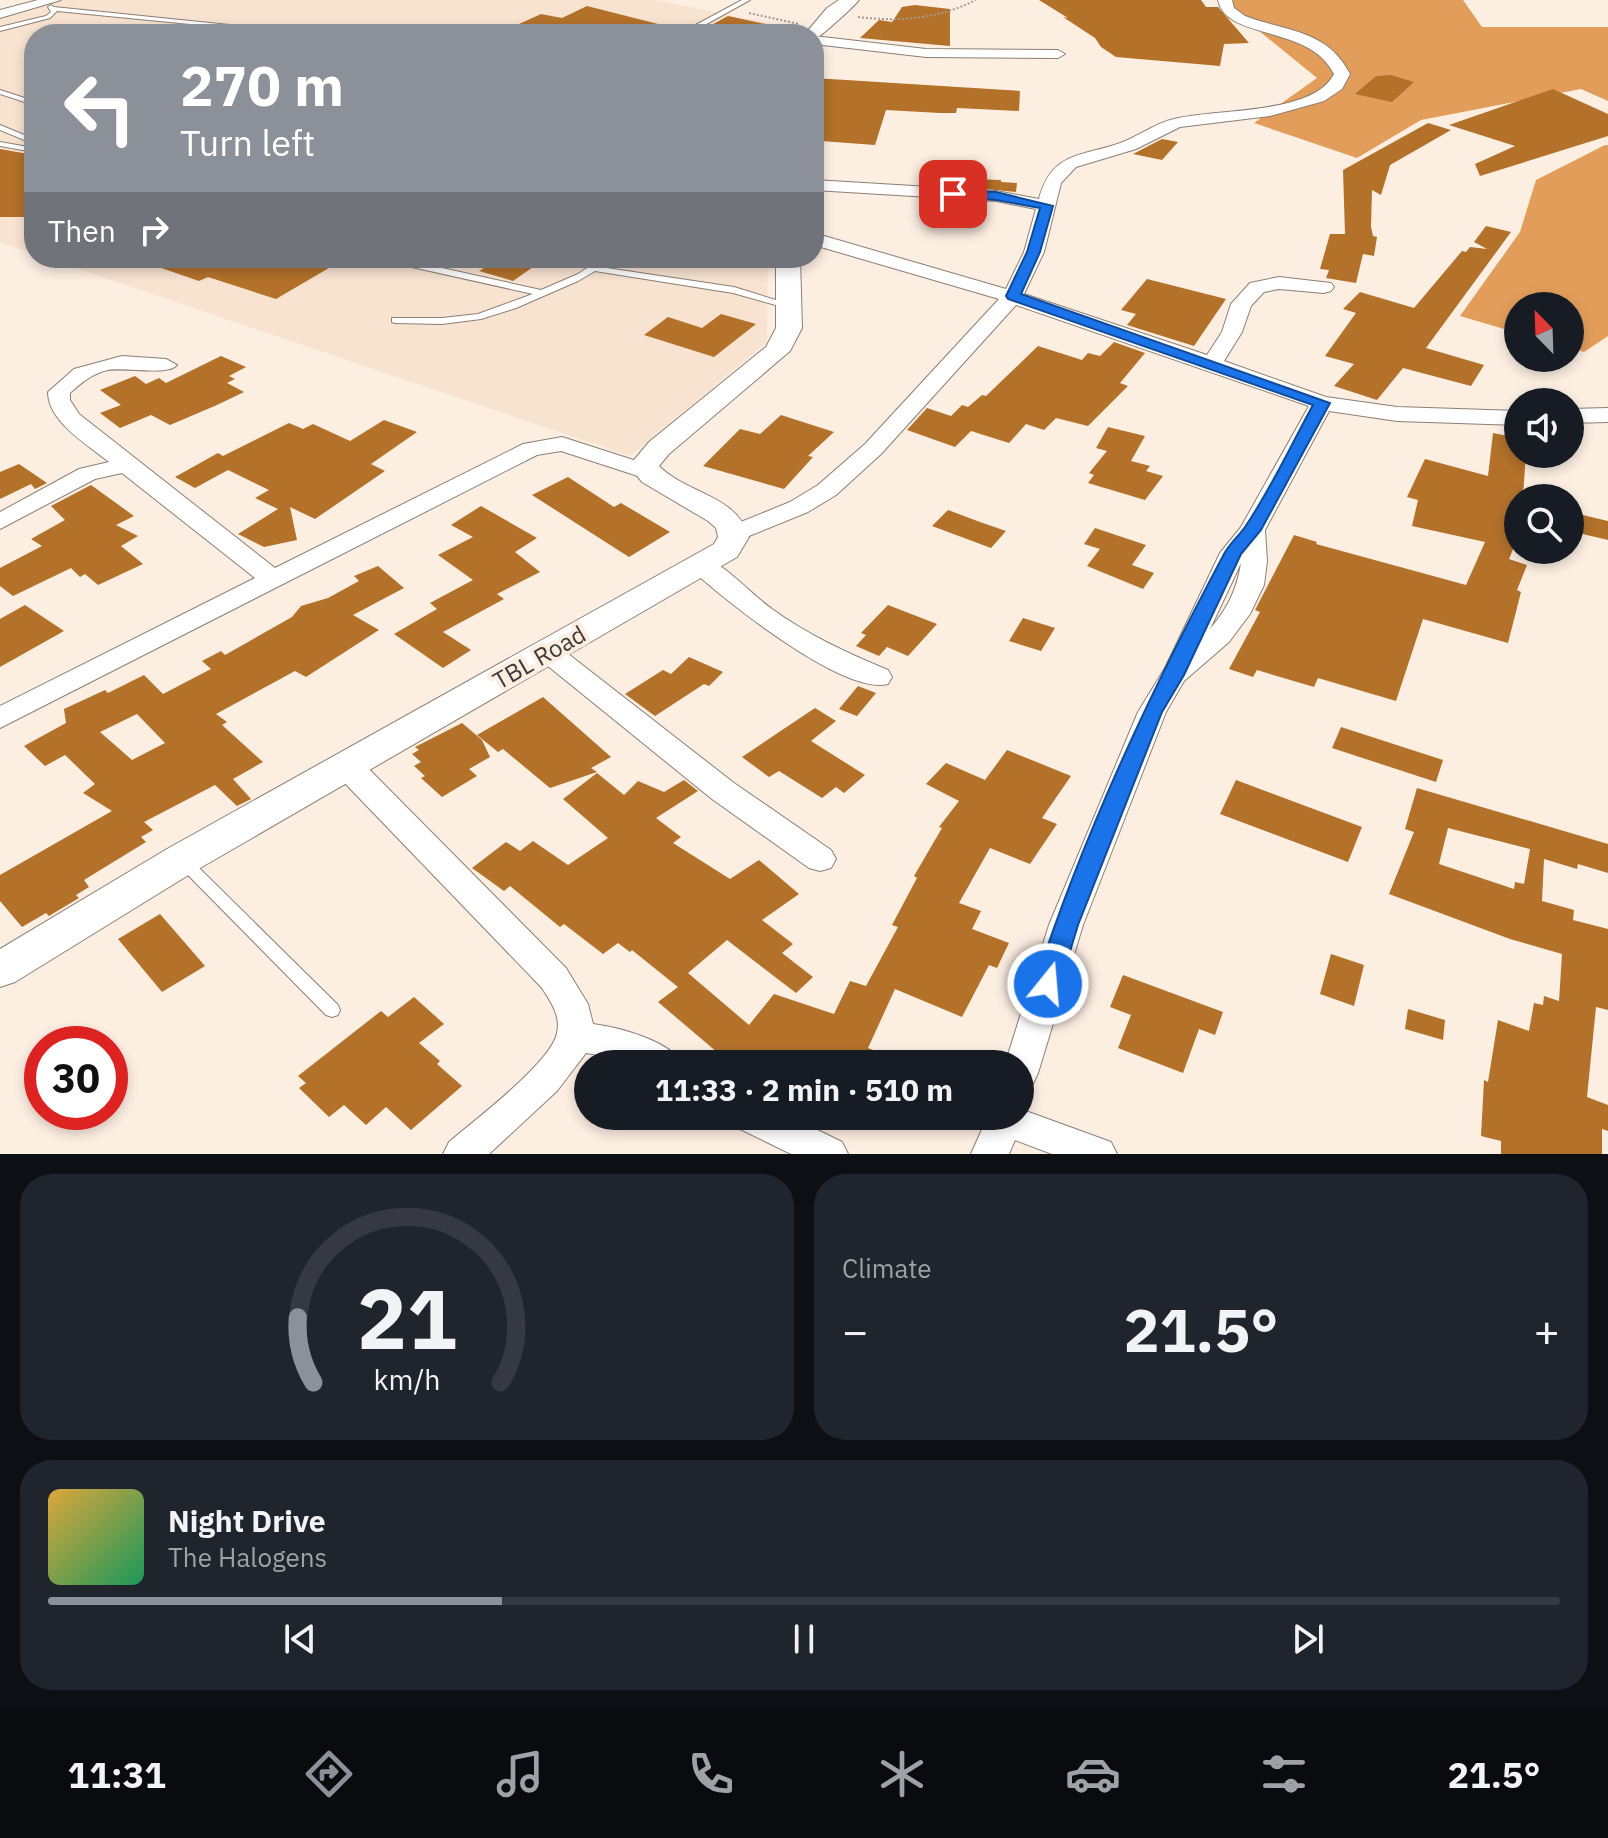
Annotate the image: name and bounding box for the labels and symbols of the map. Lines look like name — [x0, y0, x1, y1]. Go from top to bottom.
pin — [919, 160, 987, 228]
north arrow — [1504, 292, 1584, 372]
street label: TBL Road — [487, 618, 591, 696]
position arrow — [1006, 942, 1090, 1026]
speed limit sign: 30 — [24, 1026, 128, 1130]

